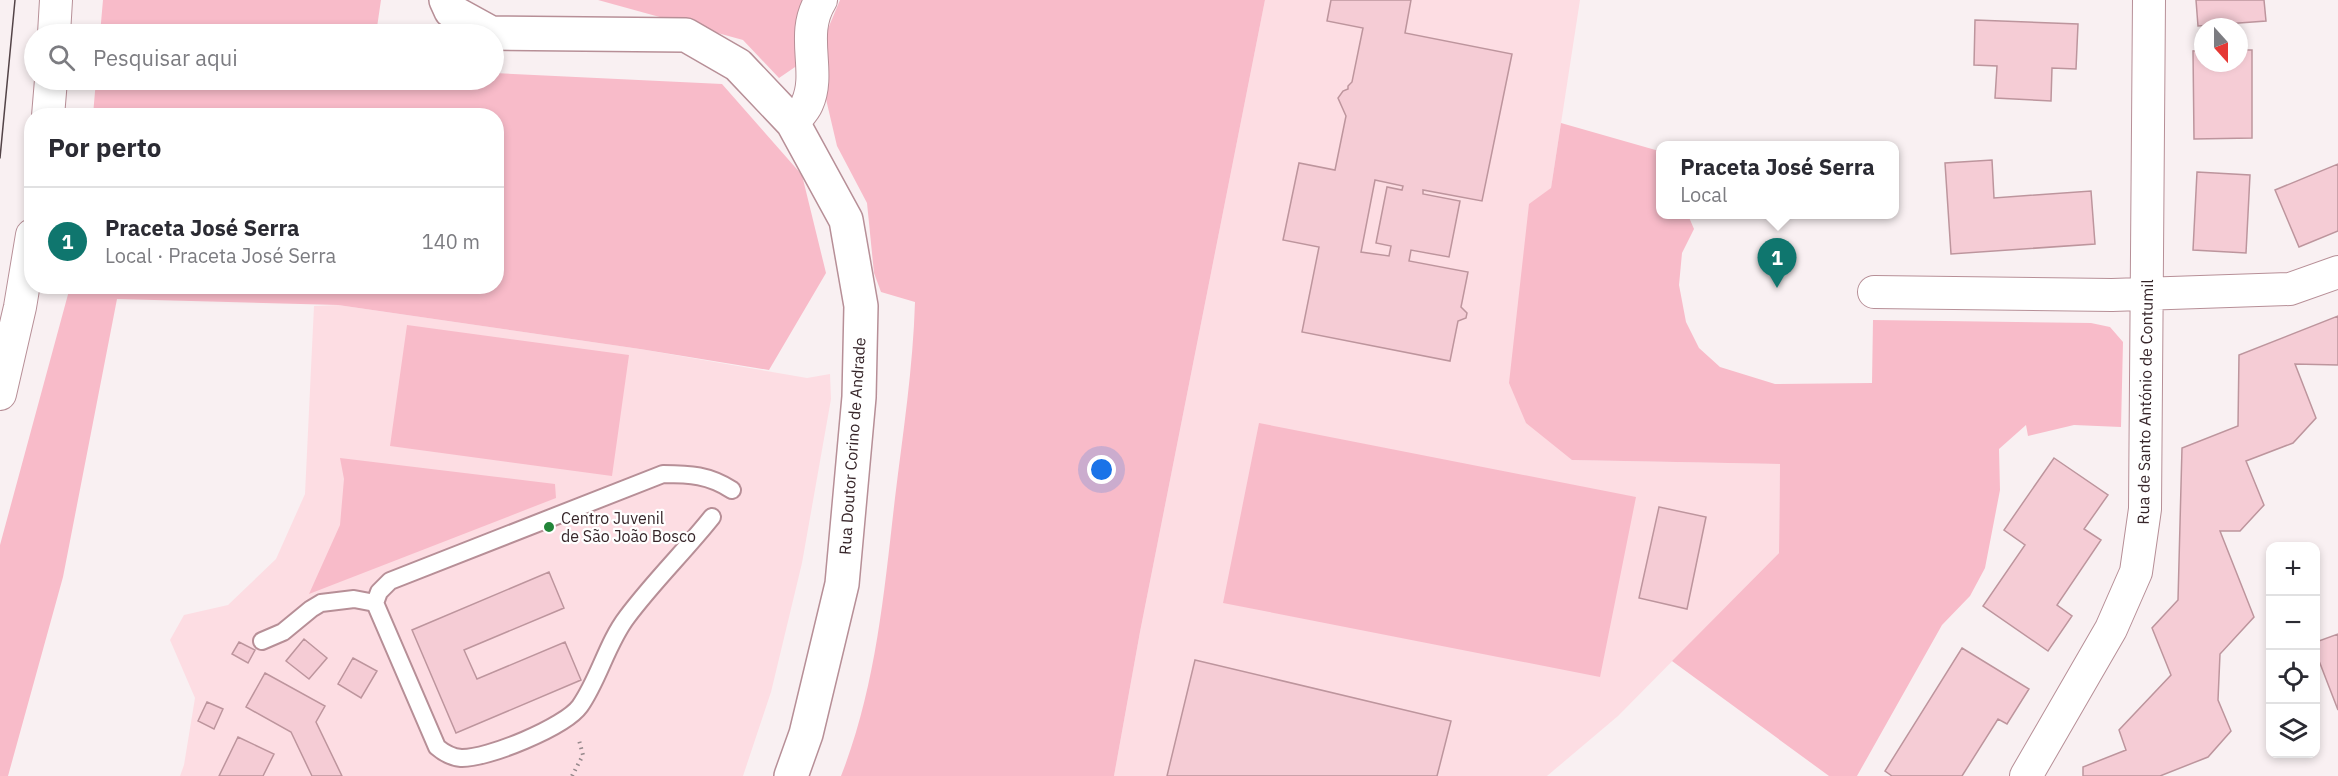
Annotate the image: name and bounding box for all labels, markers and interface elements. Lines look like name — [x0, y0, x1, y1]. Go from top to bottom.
north arrow — [2194, 18, 2248, 72]
search box — [24, 24, 504, 90]
icon: search — [45, 41, 78, 74]
text: Pesquisar aqui — [93, 43, 238, 72]
text: Por perto — [48, 130, 161, 164]
popup — [1656, 141, 1899, 219]
text: Praceta José Serra — [1680, 152, 1875, 181]
text: Local — [1680, 181, 1727, 208]
text: Praceta José Serra — [105, 213, 300, 242]
text: 1 — [62, 228, 74, 255]
text: 140 m — [422, 228, 480, 255]
pin: 1 — [1758, 238, 1796, 288]
text: Local · Praceta José Serra — [105, 242, 336, 269]
street label: Rua de Santo António de Contumil — [2133, 279, 2157, 525]
street label: Rua Doutor Corino de Andrade — [834, 336, 870, 555]
your location — [1087, 455, 1116, 484]
place label: Centro Juvenil de São João Bosco — [561, 508, 696, 546]
marker: Centro Juvenil de São João Bosco — [542, 520, 556, 534]
map controls — [2266, 542, 2320, 758]
button: + — [2266, 542, 2320, 596]
button: − — [2266, 596, 2320, 650]
button: locate — [2266, 650, 2320, 704]
button: layers — [2266, 704, 2320, 758]

